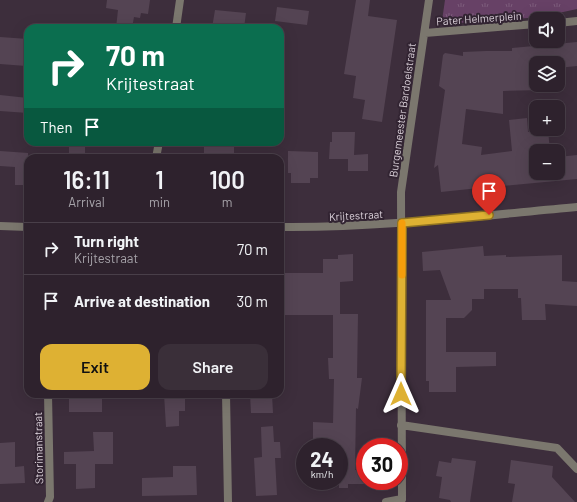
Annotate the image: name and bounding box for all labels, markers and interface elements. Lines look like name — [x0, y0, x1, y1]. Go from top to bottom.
street label: Pater Helmerplein — [436, 9, 522, 27]
map controls — [529, 12, 565, 180]
button: sound — [529, 12, 565, 48]
text: 70 m — [106, 38, 165, 72]
icon: right — [40, 40, 92, 92]
street label: Burgemeester Bardoelstraat — [386, 42, 418, 178]
button: layers — [529, 56, 565, 92]
text: Krijtestraat — [106, 72, 195, 94]
button: + — [529, 100, 565, 136]
icon: arrive — [81, 116, 103, 138]
text: Then — [40, 118, 73, 136]
button: − — [529, 144, 565, 180]
text: 16:11 — [63, 165, 110, 194]
text: 1 — [155, 165, 164, 194]
text: 100 — [209, 165, 245, 194]
pin — [472, 174, 506, 215]
icon: arrive — [478, 180, 500, 202]
text: Arrival — [68, 194, 105, 210]
text: min — [149, 194, 170, 210]
text: m — [222, 194, 232, 210]
street label: Krijtestraat — [329, 207, 383, 223]
text: Turn right — [74, 232, 139, 250]
icon: right — [40, 238, 62, 260]
text: 70 m — [237, 240, 268, 258]
text: Krijtestraat — [74, 250, 138, 266]
icon: arrive — [40, 290, 62, 312]
text: Arrive at destination — [74, 292, 210, 310]
text: 30 m — [236, 292, 268, 310]
button: Exit — [40, 344, 150, 390]
button: Share — [158, 344, 268, 390]
position arrow — [380, 373, 422, 415]
street label: Storimanstraat — [31, 412, 45, 484]
speed limit sign: 30 — [356, 438, 408, 490]
text: 24 — [310, 447, 334, 471]
text: km/h — [311, 468, 333, 480]

